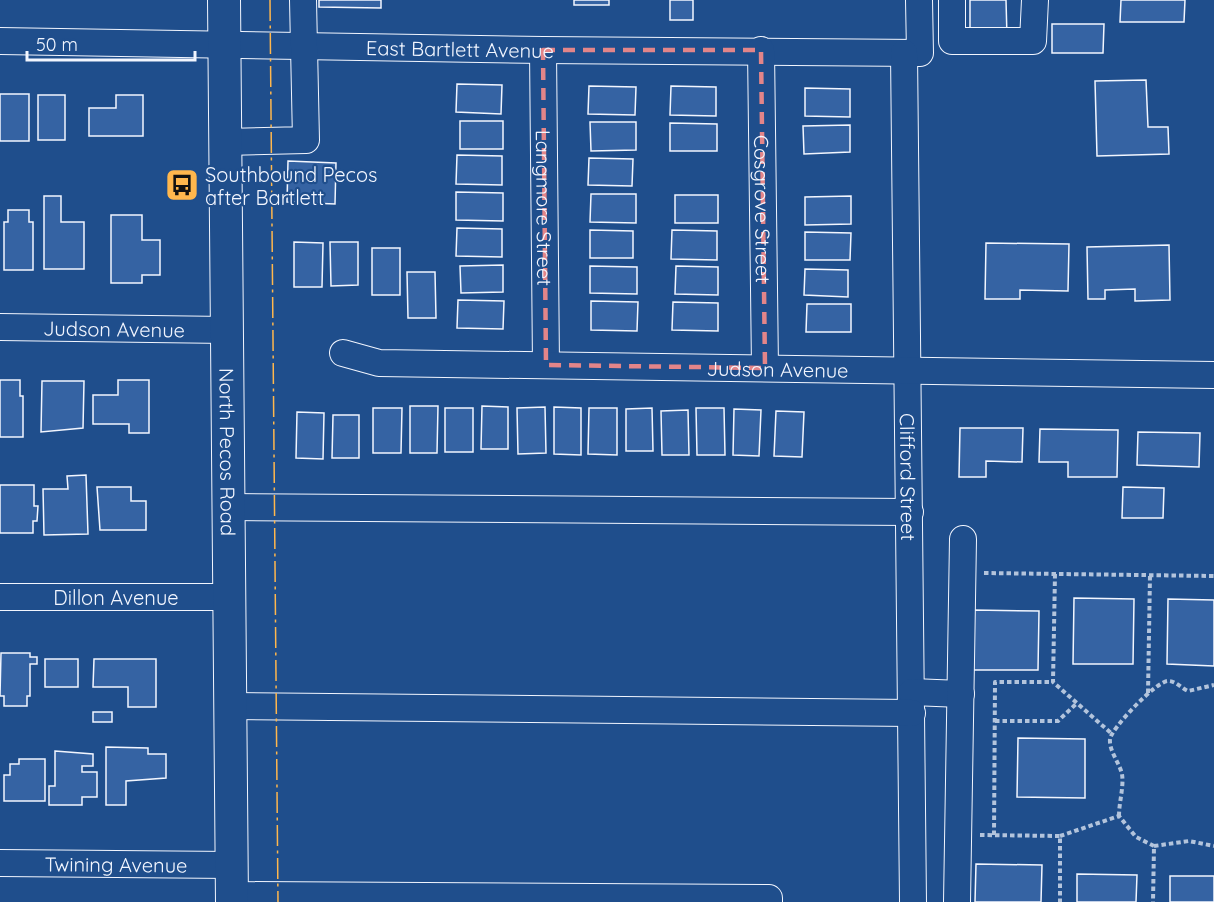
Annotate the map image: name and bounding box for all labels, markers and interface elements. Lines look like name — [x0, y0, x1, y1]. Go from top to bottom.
scale bar — [27, 24, 195, 62]
text: 50 m — [36, 33, 78, 56]
street label: East Bartlett Avenue — [366, 35, 554, 63]
street label: Langmore Street — [531, 130, 558, 286]
street label: Cosgrove Street — [750, 135, 776, 283]
place label: Southbound Pecos after Bartlett — [205, 162, 377, 210]
bus stop icon: Southbound Pecos after Bartlett — [164, 167, 200, 203]
street label: Judson Avenue — [43, 315, 185, 342]
street label: Judson Avenue — [706, 355, 849, 382]
street label: North Pecos Road — [215, 368, 241, 536]
street label: Clifford Street — [895, 413, 922, 541]
street label: Dillon Avenue — [53, 585, 179, 610]
street label: Twining Avenue — [44, 851, 188, 877]

